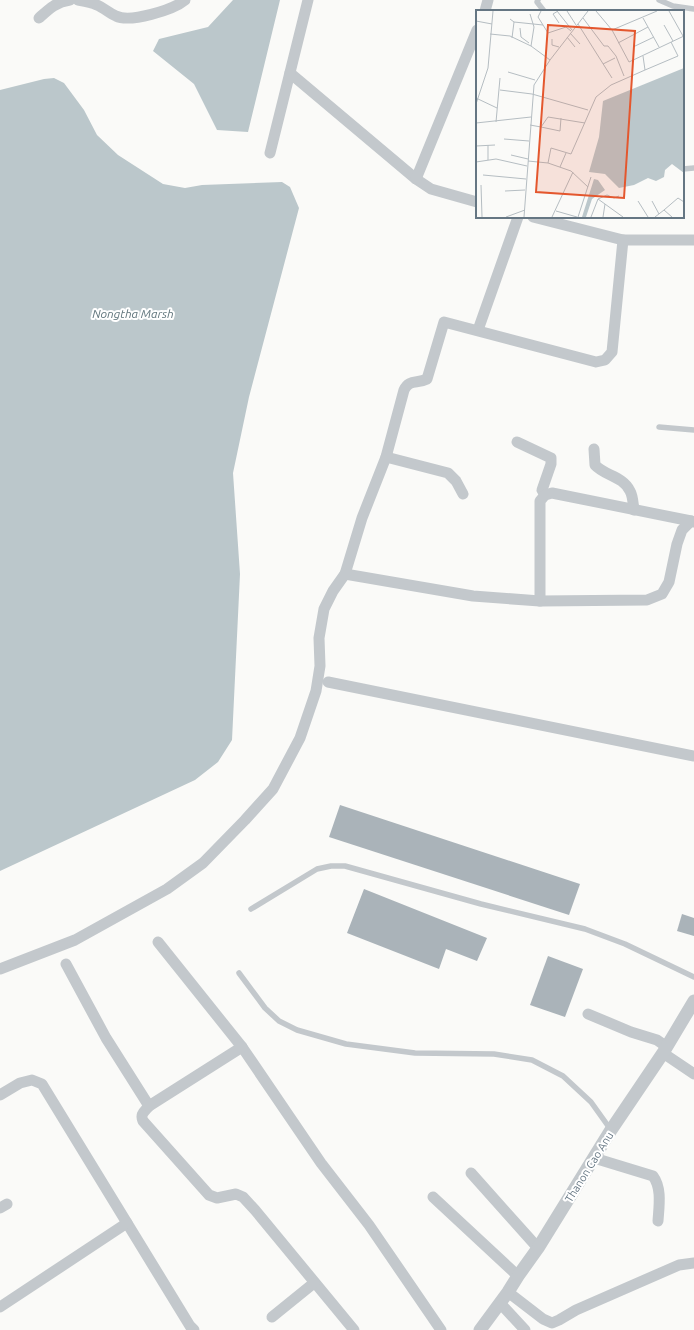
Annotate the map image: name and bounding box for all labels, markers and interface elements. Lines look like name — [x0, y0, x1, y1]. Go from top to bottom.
inset map — [476, 10, 684, 218]
water label: Nongtha Marsh — [92, 307, 174, 320]
street label: Thanon Cao Anu — [563, 1130, 615, 1204]

